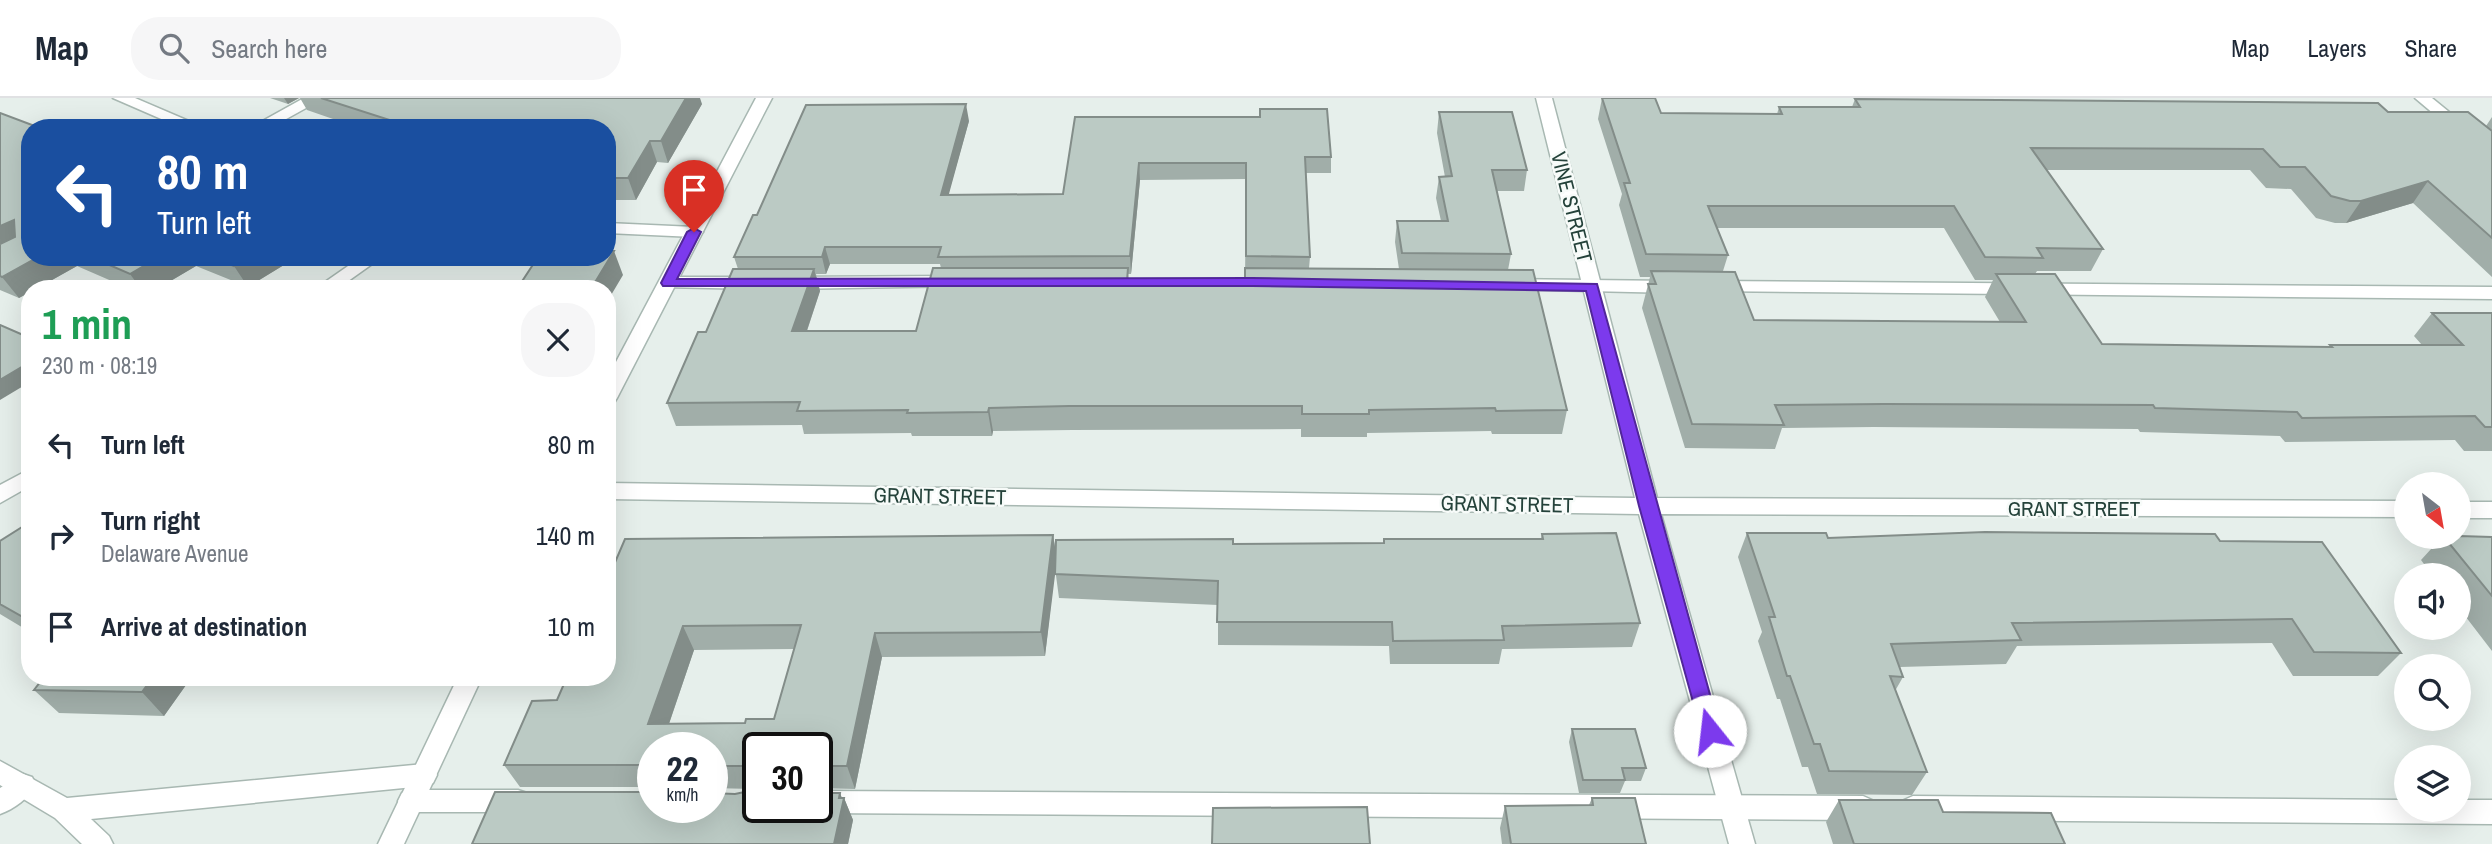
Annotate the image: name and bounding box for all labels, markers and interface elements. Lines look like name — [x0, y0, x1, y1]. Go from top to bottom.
search box — [131, 17, 621, 80]
text: Map — [35, 26, 89, 70]
icon: search — [155, 29, 193, 67]
text: Search here — [211, 31, 327, 66]
text: Map — [2231, 32, 2269, 64]
text: Layers — [2307, 32, 2366, 64]
text: Share — [2404, 32, 2457, 64]
text: 80 m — [157, 138, 249, 204]
icon: left — [42, 147, 133, 238]
street label: VINE STREET — [1544, 149, 1600, 266]
pin — [664, 160, 724, 232]
icon: arrive — [675, 171, 713, 209]
text: Turn left — [157, 201, 251, 244]
text: 1 min — [42, 296, 132, 352]
button: close — [521, 303, 595, 377]
text: 230 m · 08:19 — [42, 350, 157, 381]
icon: left — [42, 426, 80, 464]
text: Turn left — [101, 427, 185, 462]
text: 80 m — [548, 427, 595, 462]
north arrow — [2394, 472, 2471, 550]
map controls — [2394, 472, 2471, 822]
street label: GRANT STREET — [873, 480, 1007, 512]
street label: GRANT STREET — [1440, 488, 1574, 520]
street label: GRANT STREET — [2008, 494, 2141, 523]
text: Turn right — [101, 503, 200, 538]
icon: right — [42, 517, 80, 555]
text: 140 m — [536, 518, 595, 553]
text: Delaware Avenue — [101, 538, 249, 569]
button: sound — [2394, 563, 2471, 640]
icon: arrive — [42, 608, 80, 646]
text: Arrive at destination — [101, 609, 307, 644]
text: 10 m — [548, 609, 595, 644]
button: search — [2394, 654, 2471, 731]
position arrow — [1673, 694, 1747, 768]
speed limit sign: 30 — [742, 732, 833, 823]
text: 22 — [667, 745, 698, 792]
button: layers — [2394, 745, 2471, 822]
text: km/h — [667, 782, 699, 807]

